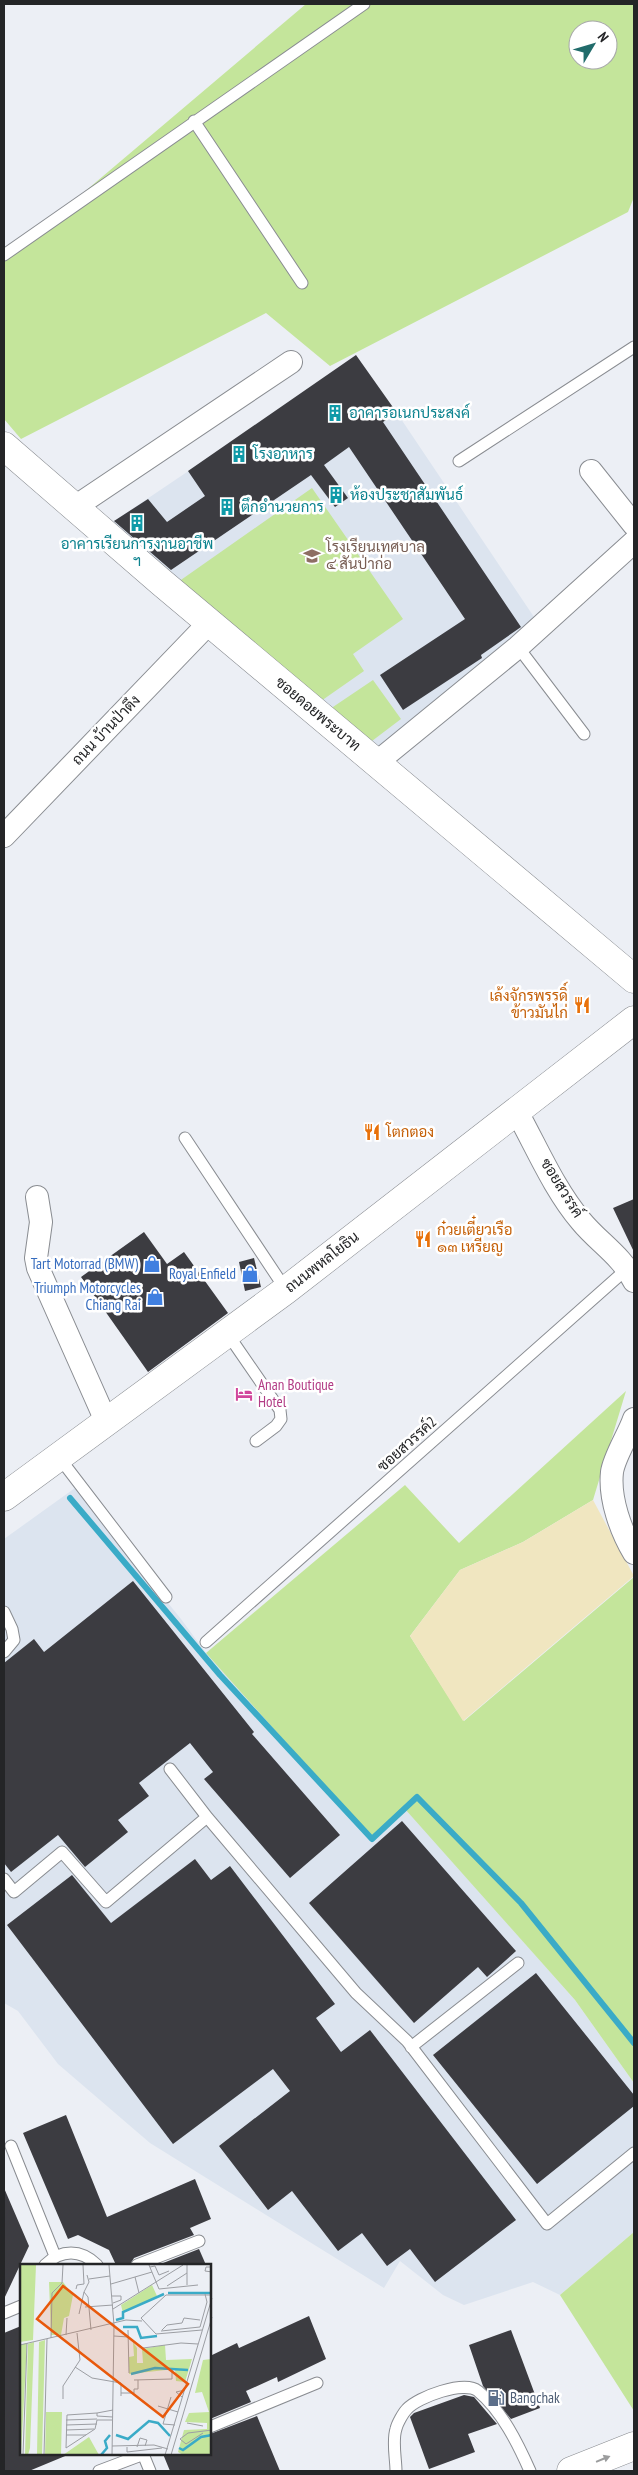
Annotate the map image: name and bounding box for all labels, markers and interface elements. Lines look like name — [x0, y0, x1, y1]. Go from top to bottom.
north arrow — [568, 20, 618, 70]
text: N — [594, 28, 613, 46]
building icon: อาคารอเนกประสงค์ — [325, 403, 345, 423]
place label: อาคารอเนกประสงค์ — [349, 403, 470, 422]
building icon: โรงอาหาร — [229, 444, 249, 464]
place label: โรงอาหาร — [252, 444, 313, 463]
building icon: ห้องประชาสัมพันธ์ — [326, 485, 346, 505]
place label: ห้องประชาสัมพันธ์ — [350, 485, 463, 504]
building icon: ตึกอำนวยการ — [217, 497, 237, 517]
place label: ตึกอำนวยการ — [241, 497, 324, 516]
building icon: อาคารเรียนการงานอาชีพ ฯ — [127, 513, 147, 533]
place label: อาคารเรียนการงานอาชีพ ฯ — [61, 534, 213, 570]
place label: โรงเรียนเทศบาล ๔ สันป่าก่อ — [325, 537, 425, 573]
school or university icon: โรงเรียนเทศบาล ๔ สันป่าก่อ — [302, 546, 322, 566]
street label: ซอยดอยพระบาท — [272, 672, 365, 755]
street label: ถนน บ้านป่าตึง — [67, 690, 144, 769]
place label: เล้งจักรพรรดิ์ ข้าวมันไก่ — [489, 981, 568, 1022]
restaurant icon: เล้งจักรพรรดิ์ ข้าวมันไก่ — [572, 995, 592, 1015]
restaurant icon: โตกตอง — [362, 1122, 382, 1142]
place label: โตกตอง — [385, 1122, 434, 1141]
street label: ซอยสวรรค์ — [537, 1154, 588, 1221]
place label: ก๋วยเตี๋ยวเรือ ๑๓ เหรียญ — [437, 1215, 513, 1256]
street label: ถนนพหลโยธิน — [281, 1227, 363, 1296]
restaurant icon: ก๋วยเตี๋ยวเรือ ๑๓ เหรียญ — [413, 1229, 433, 1249]
place label: Tart Motorrad (BMW) — [31, 1254, 139, 1273]
shop icon: Tart Motorrad (BMW) — [142, 1254, 162, 1274]
place label: Royal Enfield — [169, 1264, 236, 1283]
shop icon: Royal Enfield — [240, 1264, 260, 1284]
place label: Triumph Motorcycles Chiang Rai — [34, 1278, 141, 1314]
shop icon: Triumph Motorcycles Chiang Rai — [145, 1287, 165, 1307]
place label: Anan Boutique Hotel — [258, 1375, 334, 1411]
hotel icon: Anan Boutique Hotel — [234, 1384, 254, 1404]
street label: ซอยสวรรค์2 — [373, 1412, 440, 1475]
inset map — [20, 2264, 211, 2455]
fuel station icon: Bangchak — [486, 2388, 506, 2408]
place label: Bangchak — [510, 2388, 560, 2407]
one-way arrow — [596, 2454, 610, 2462]

